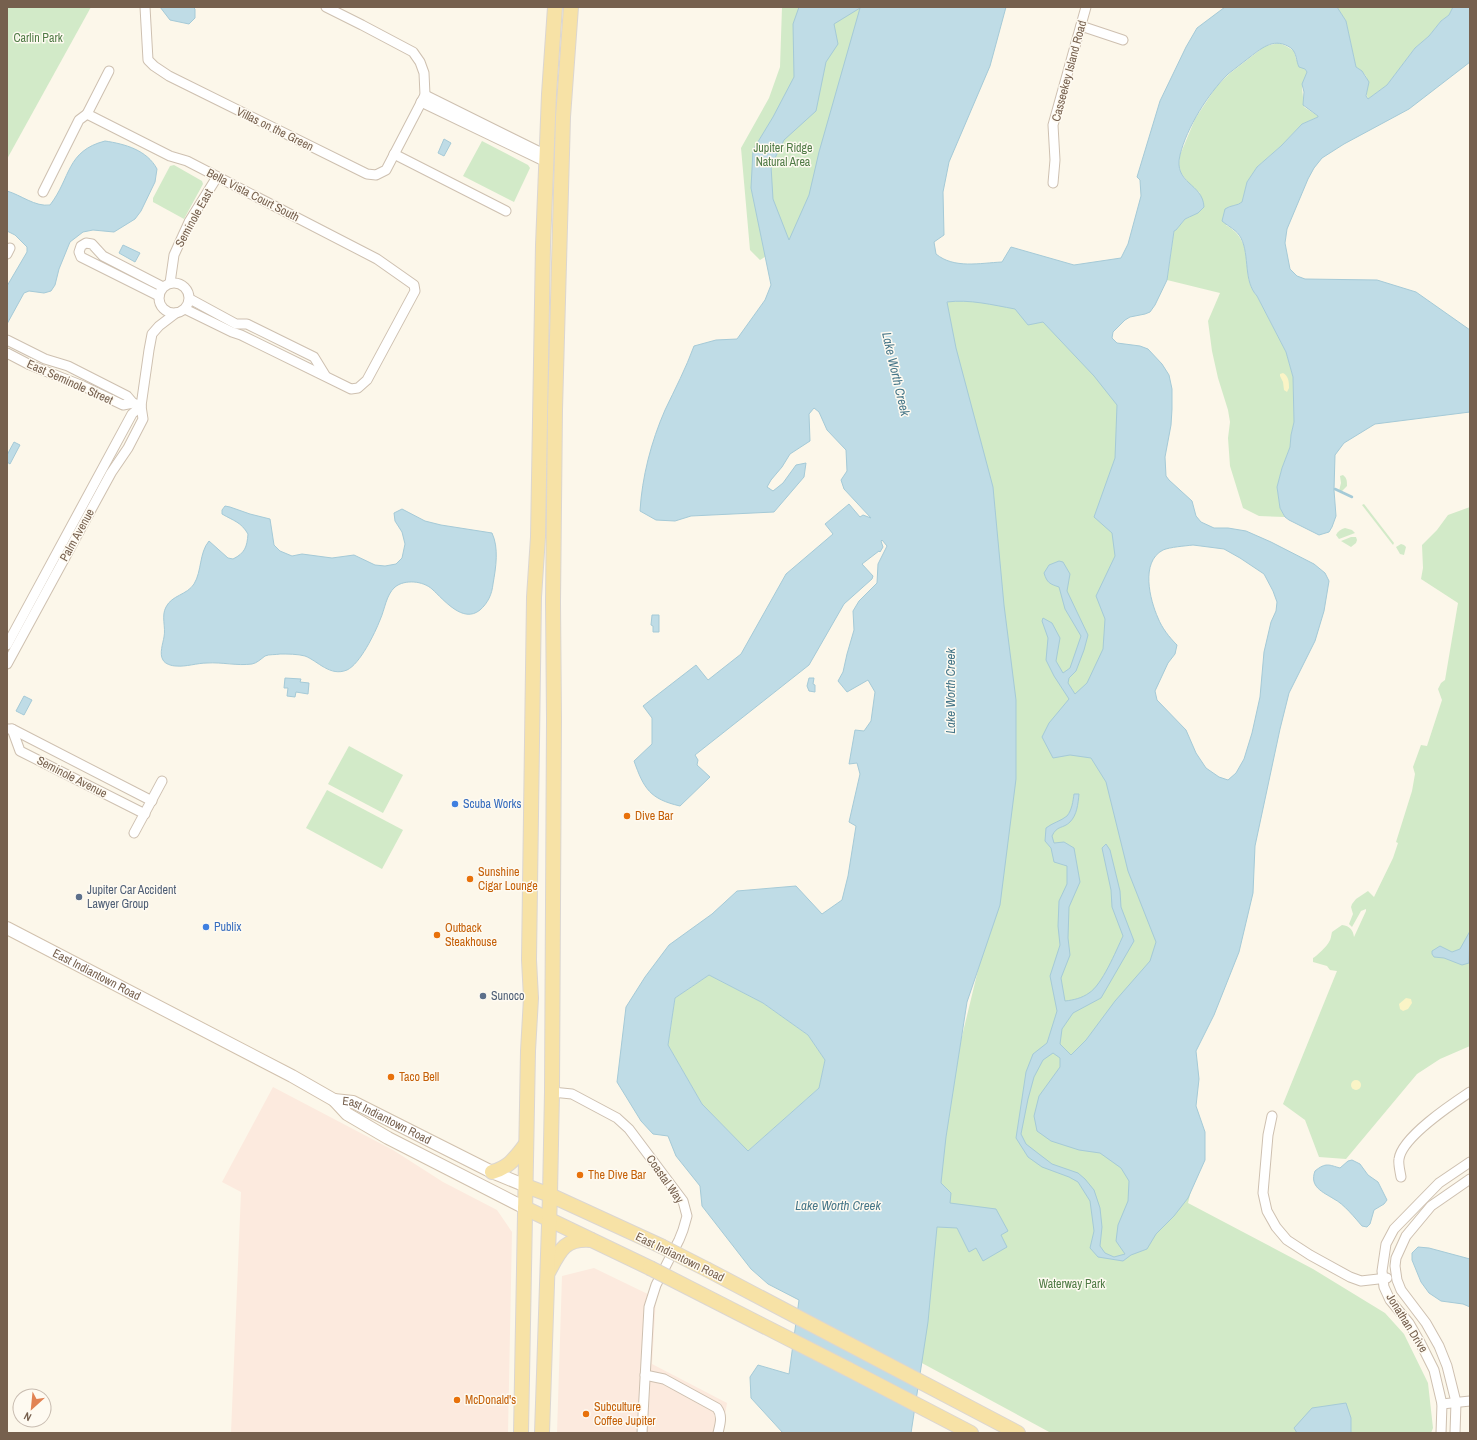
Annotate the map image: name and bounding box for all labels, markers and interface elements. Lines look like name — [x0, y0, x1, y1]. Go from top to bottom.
street label: Casseekey Island Road — [1048, 19, 1090, 123]
park label: Carlin Park — [13, 30, 63, 46]
street label: Villas on the Green — [234, 103, 316, 155]
park label: Jupiter Ridge Natural Area — [753, 140, 813, 170]
street label: Bella Vista Court South — [204, 165, 302, 225]
street label: Seminole East — [171, 186, 217, 250]
water label: Lake Worth Creek — [878, 330, 914, 418]
street label: East Seminole Street — [24, 356, 116, 408]
street label: Palm Avenue — [56, 506, 98, 564]
water label: Lake Worth Creek — [942, 647, 959, 734]
street label: Seminole Avenue — [34, 752, 110, 802]
place label: Scuba Works — [463, 796, 521, 812]
marker: Scuba Works — [450, 799, 460, 809]
place label: Dive Bar — [635, 808, 674, 824]
marker: Dive Bar — [622, 811, 632, 821]
place label: Sunshine Cigar Lounge — [478, 864, 538, 894]
marker: Sunshine Cigar Lounge — [465, 874, 475, 884]
place label: Jupiter Car Accident Lawyer Group — [87, 882, 176, 912]
marker: Jupiter Car Accident Lawyer Group — [74, 892, 84, 902]
place label: Publix — [214, 919, 241, 935]
place label: Outback Steakhouse — [445, 920, 497, 950]
marker: Publix — [201, 922, 211, 932]
marker: Outback Steakhouse — [432, 930, 442, 940]
street label: East Indiantown Road — [50, 945, 143, 1004]
place label: Sunoco — [491, 988, 524, 1004]
marker: Sunoco — [478, 991, 488, 1001]
place label: Taco Bell — [399, 1069, 439, 1085]
marker: Taco Bell — [386, 1072, 396, 1082]
street label: East Indiantown Road — [342, 1093, 434, 1148]
street label: Coastal Way — [643, 1152, 687, 1206]
place label: The Dive Bar — [588, 1167, 647, 1183]
marker: The Dive Bar — [575, 1170, 585, 1180]
water label: Lake Worth Creek — [795, 1197, 882, 1214]
street label: East Indiantown Road — [633, 1229, 727, 1285]
park label: Waterway Park — [1039, 1276, 1105, 1292]
street label: Jonathan Drive — [1383, 1290, 1431, 1356]
north arrow — [12, 1388, 52, 1428]
place label: McDonald's — [465, 1392, 516, 1408]
marker: McDonald's — [452, 1395, 462, 1405]
place label: Subculture Coffee Jupiter — [594, 1399, 656, 1429]
text: N — [21, 1409, 34, 1425]
marker: Subculture Coffee Jupiter — [581, 1409, 591, 1419]

